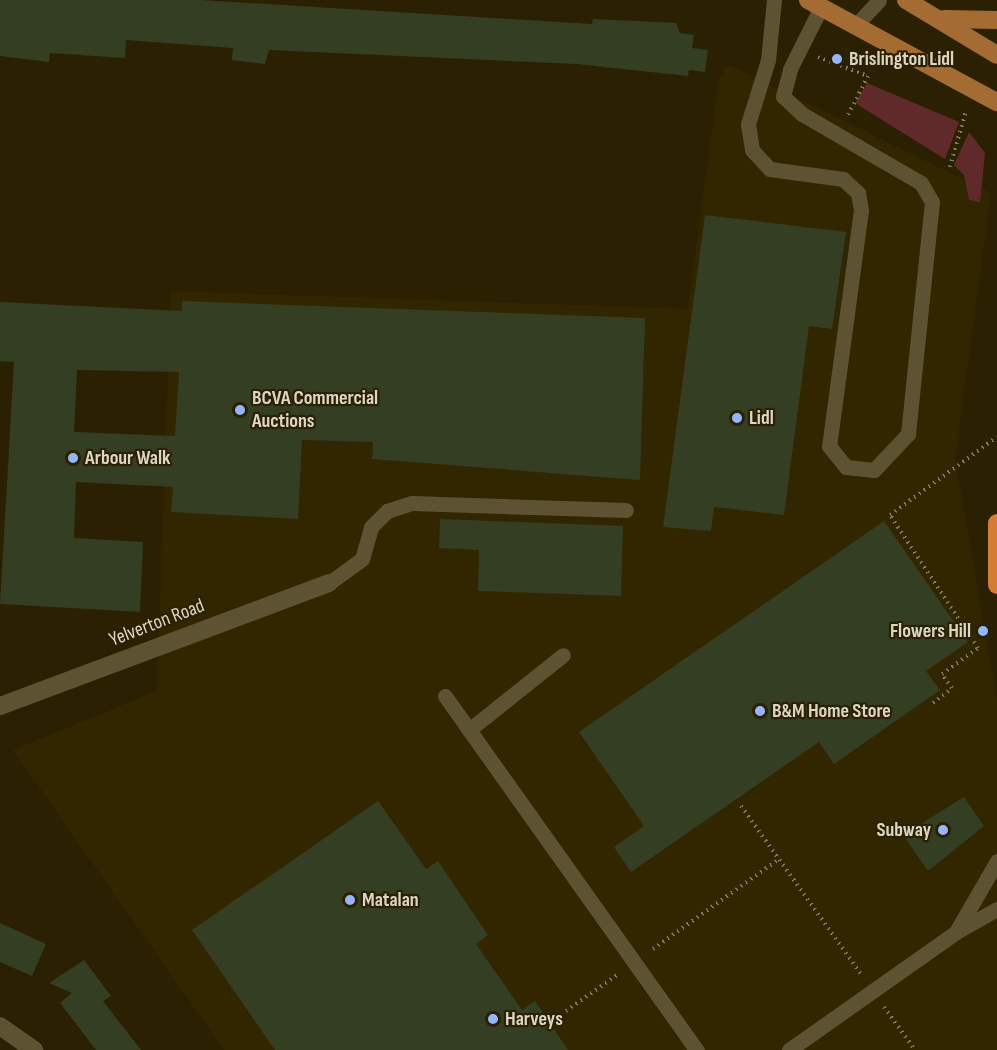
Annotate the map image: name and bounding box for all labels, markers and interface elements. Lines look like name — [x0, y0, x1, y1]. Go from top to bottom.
place label: Brislington Lidl — [849, 47, 954, 71]
marker: Brislington Lidl — [830, 52, 844, 66]
place label: BCVA Commercial Auctions — [252, 386, 378, 433]
marker: BCVA Commercial Auctions — [233, 403, 247, 417]
place label: Lidl — [749, 406, 774, 430]
marker: Lidl — [730, 411, 744, 425]
place label: Arbour Walk — [85, 446, 170, 470]
marker: Arbour Walk — [66, 451, 80, 465]
street label: Yelverton Road — [106, 594, 208, 652]
place label: Flowers Hill — [890, 619, 971, 643]
marker: Flowers Hill — [976, 624, 990, 638]
place label: B&M Home Store — [772, 699, 891, 723]
marker: B&M Home Store — [753, 704, 767, 718]
place label: Subway — [876, 818, 931, 842]
marker: Subway — [936, 823, 950, 837]
place label: Matalan — [362, 888, 419, 912]
marker: Matalan — [343, 893, 357, 907]
place label: Harveys — [505, 1007, 563, 1031]
marker: Harveys — [486, 1012, 500, 1026]

